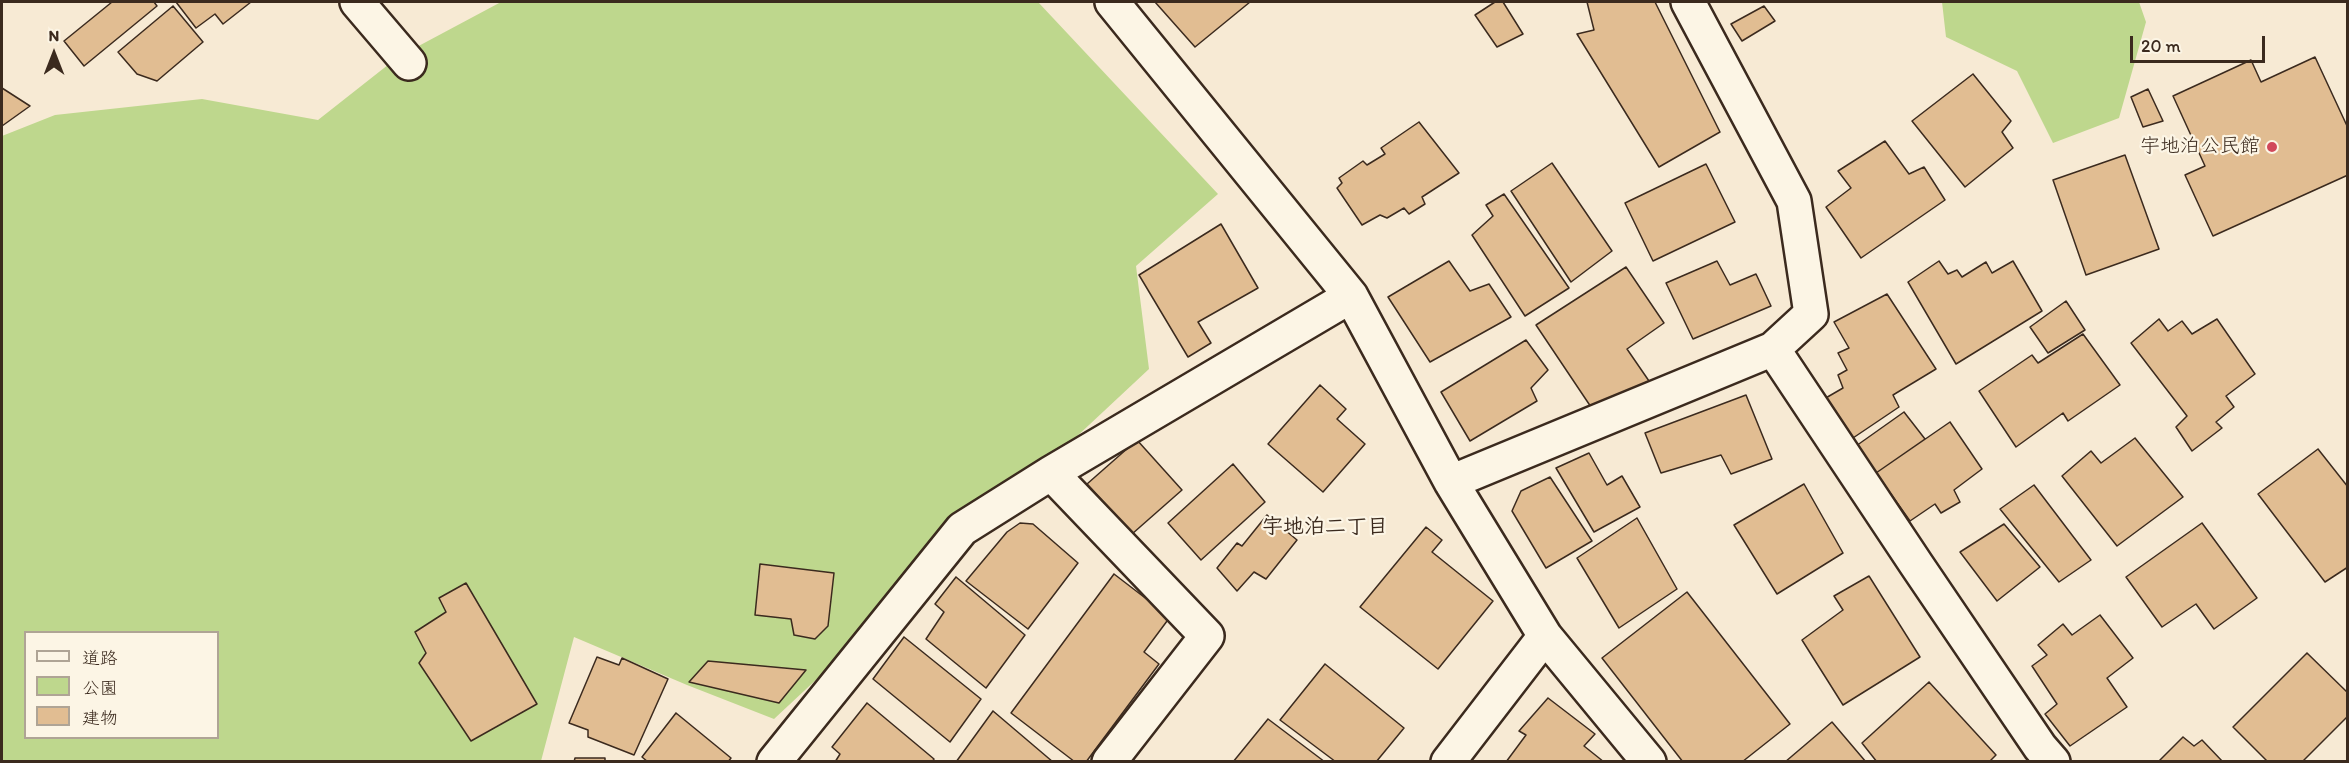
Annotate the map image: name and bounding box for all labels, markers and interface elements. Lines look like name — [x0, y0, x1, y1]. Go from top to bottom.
north arrow — [24, 24, 84, 84]
scale bar — [2133, 24, 2268, 62]
text: N — [49, 26, 59, 45]
text: 20 m — [2141, 35, 2181, 57]
place label: 宇地泊公民館 — [2140, 135, 2260, 159]
marker: 宇地泊公民館 — [2265, 140, 2279, 154]
district label: 宇地泊二丁目 — [1262, 515, 1388, 541]
legend — [24, 631, 219, 739]
text: 道路 — [82, 647, 118, 669]
text: 公園 — [82, 677, 118, 699]
text: 建物 — [82, 707, 118, 729]

